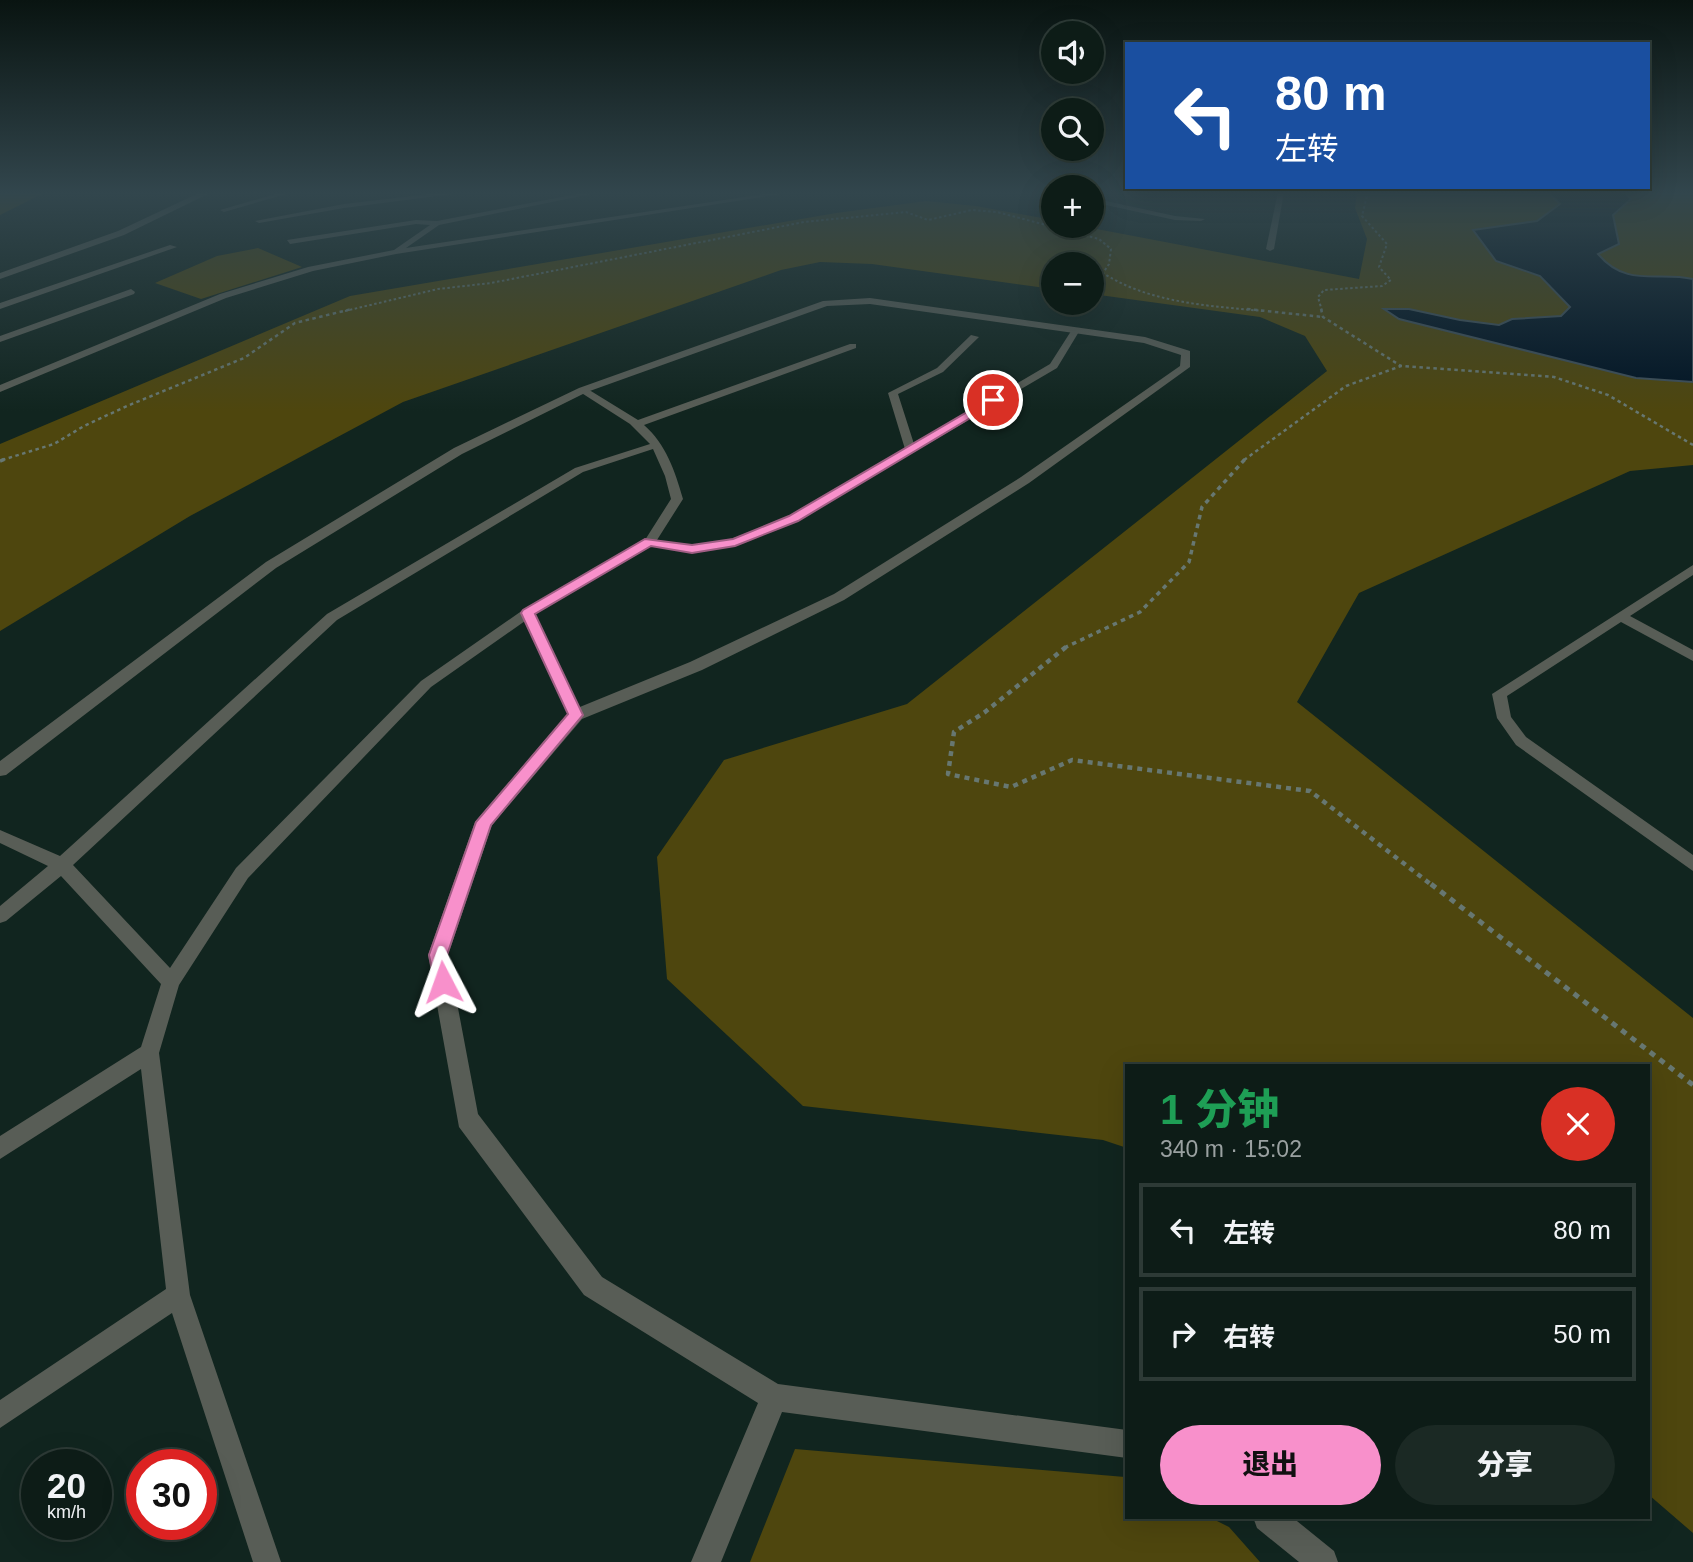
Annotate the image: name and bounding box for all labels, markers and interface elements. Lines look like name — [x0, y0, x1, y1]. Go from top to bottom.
map controls — [1041, 21, 1104, 315]
button: sound — [1041, 21, 1104, 84]
text: 80 m — [1275, 66, 1387, 120]
icon: left — [1160, 70, 1251, 161]
button: search — [1041, 98, 1104, 161]
text: 左转 — [1275, 131, 1339, 167]
button: + — [1041, 175, 1104, 238]
button: − — [1041, 252, 1104, 315]
pin — [963, 370, 1023, 430]
icon: arrive — [974, 381, 1012, 419]
position arrow — [406, 945, 480, 1019]
text: 1 分钟 — [1160, 1086, 1279, 1133]
button: close — [1541, 1087, 1615, 1161]
text: 340 m · 15:02 — [1160, 1136, 1302, 1162]
icon: left — [1164, 1211, 1202, 1249]
text: 80 m — [1553, 1215, 1611, 1245]
text: 左转 — [1223, 1218, 1275, 1248]
icon: right — [1164, 1315, 1202, 1353]
text: 50 m — [1553, 1319, 1611, 1349]
text: 右转 — [1223, 1322, 1275, 1352]
button: 退出 — [1160, 1425, 1381, 1505]
button: 分享 — [1395, 1425, 1615, 1505]
speed limit sign: 30 — [126, 1449, 217, 1540]
text: 20 — [47, 1466, 86, 1505]
text: km/h — [47, 1502, 86, 1522]

